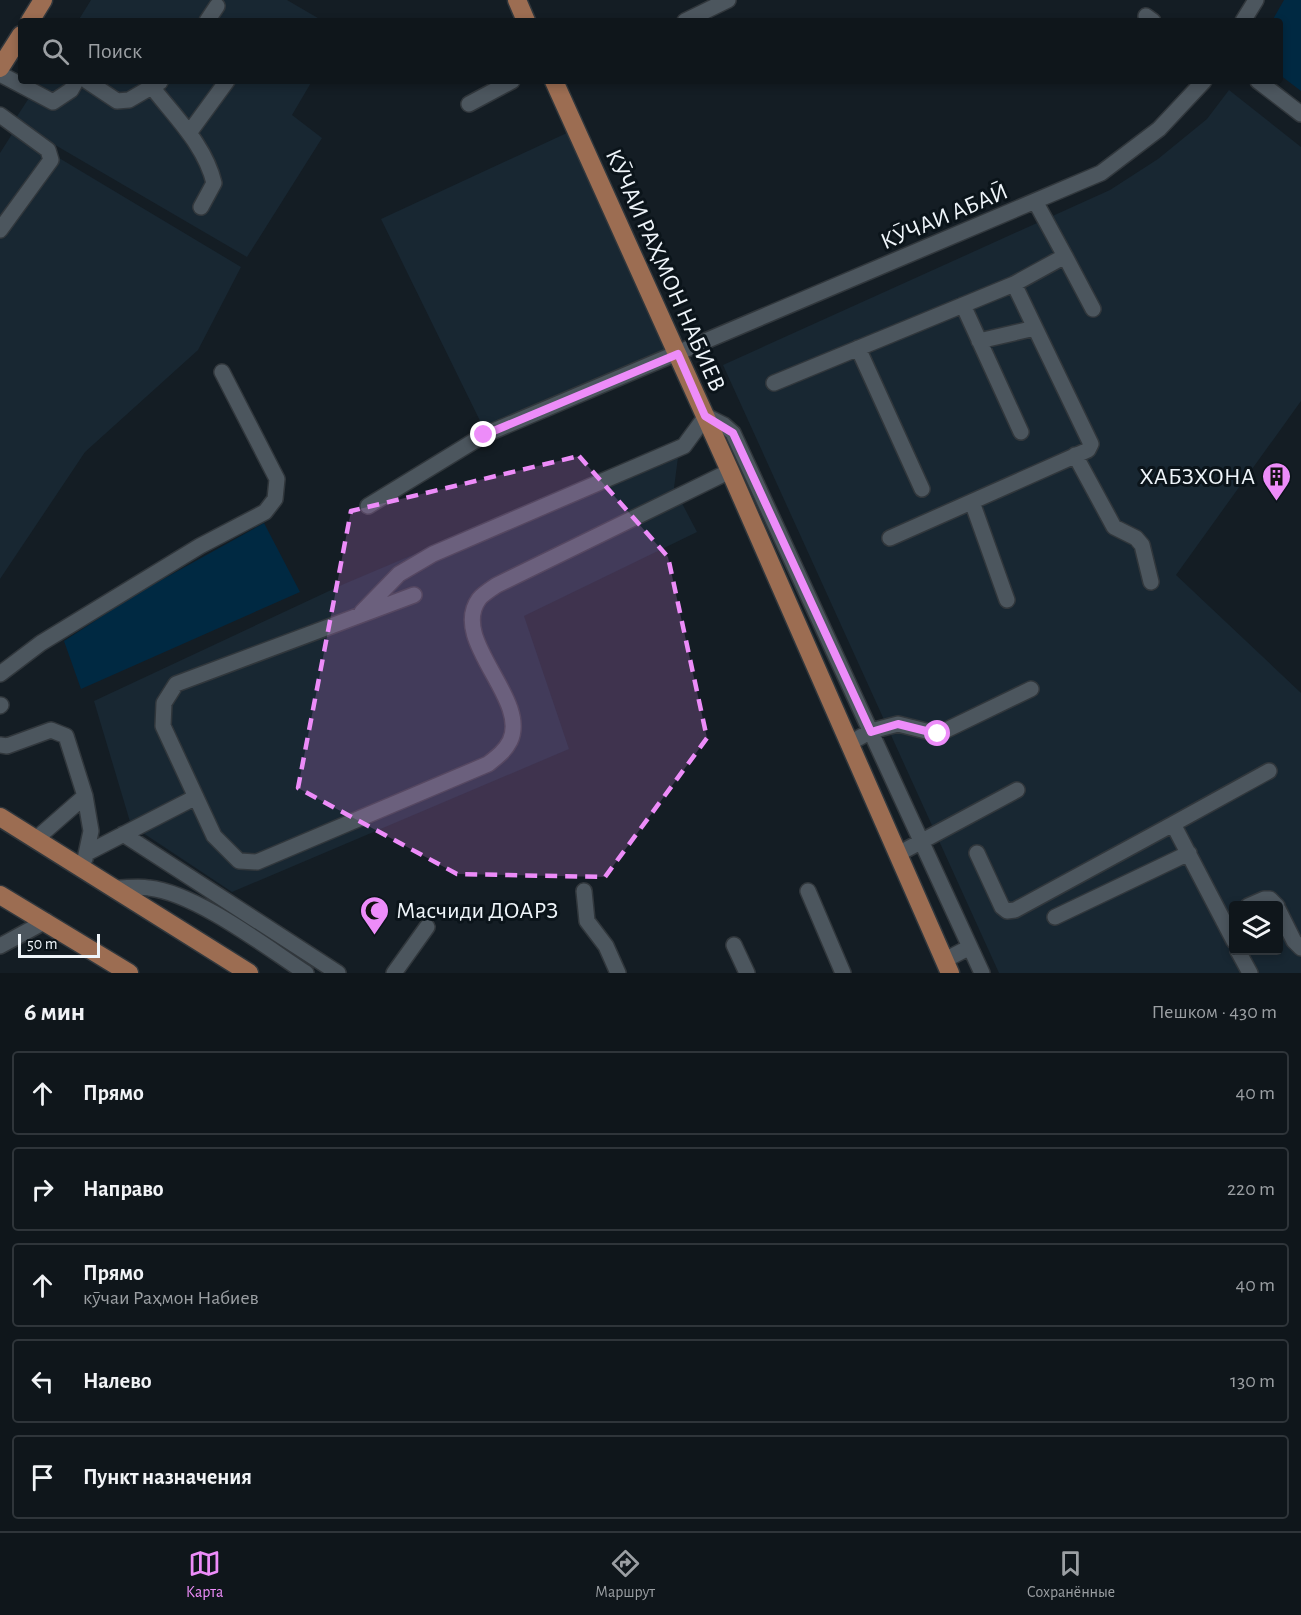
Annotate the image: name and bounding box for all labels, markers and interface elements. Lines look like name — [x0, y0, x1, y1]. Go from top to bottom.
search box — [18, 18, 1283, 84]
icon: search — [39, 35, 72, 68]
text: Поиск — [87, 40, 142, 62]
street label: КӮЧАИ РАҲМОН НАБИЕВ — [601, 145, 730, 395]
street label: КӮЧАИ АБАӢ — [877, 178, 1012, 254]
route end — [470, 421, 496, 447]
building icon: ХАБЗХОНА — [1260, 460, 1292, 502]
place label: ХАБЗХОНА — [1140, 465, 1255, 489]
route start — [924, 720, 950, 746]
mosque icon: Масчиди ДОАРЗ — [359, 894, 391, 936]
place label: Масчиди ДОАРЗ — [396, 899, 559, 923]
map controls — [1229, 901, 1283, 955]
button: layers — [1229, 901, 1283, 955]
scale bar — [18, 931, 100, 959]
text: 50 m — [27, 936, 58, 952]
text: 6 мин — [24, 999, 85, 1025]
text: Пешком · 430 m — [1151, 1002, 1277, 1022]
icon: ahead — [26, 1077, 59, 1110]
text: Прямо — [83, 1082, 144, 1104]
text: 40 m — [1236, 1083, 1275, 1103]
icon: right — [26, 1173, 59, 1206]
text: Направо — [83, 1178, 164, 1200]
text: 220 m — [1227, 1179, 1275, 1199]
text: Прямо — [83, 1262, 144, 1284]
icon: ahead — [26, 1269, 59, 1302]
text: 40 m — [1236, 1275, 1275, 1295]
text: кӯчаи Раҳмон Набиев — [83, 1288, 259, 1308]
icon: left — [26, 1365, 59, 1398]
text: Налево — [83, 1370, 152, 1392]
text: 130 m — [1230, 1371, 1275, 1391]
icon: arrive — [26, 1461, 59, 1494]
text: Пункт назначения — [83, 1466, 252, 1488]
tab: Карта — [186, 1547, 223, 1602]
tab: Маршрут — [595, 1547, 655, 1602]
tab: Сохранённые — [1027, 1547, 1115, 1602]

